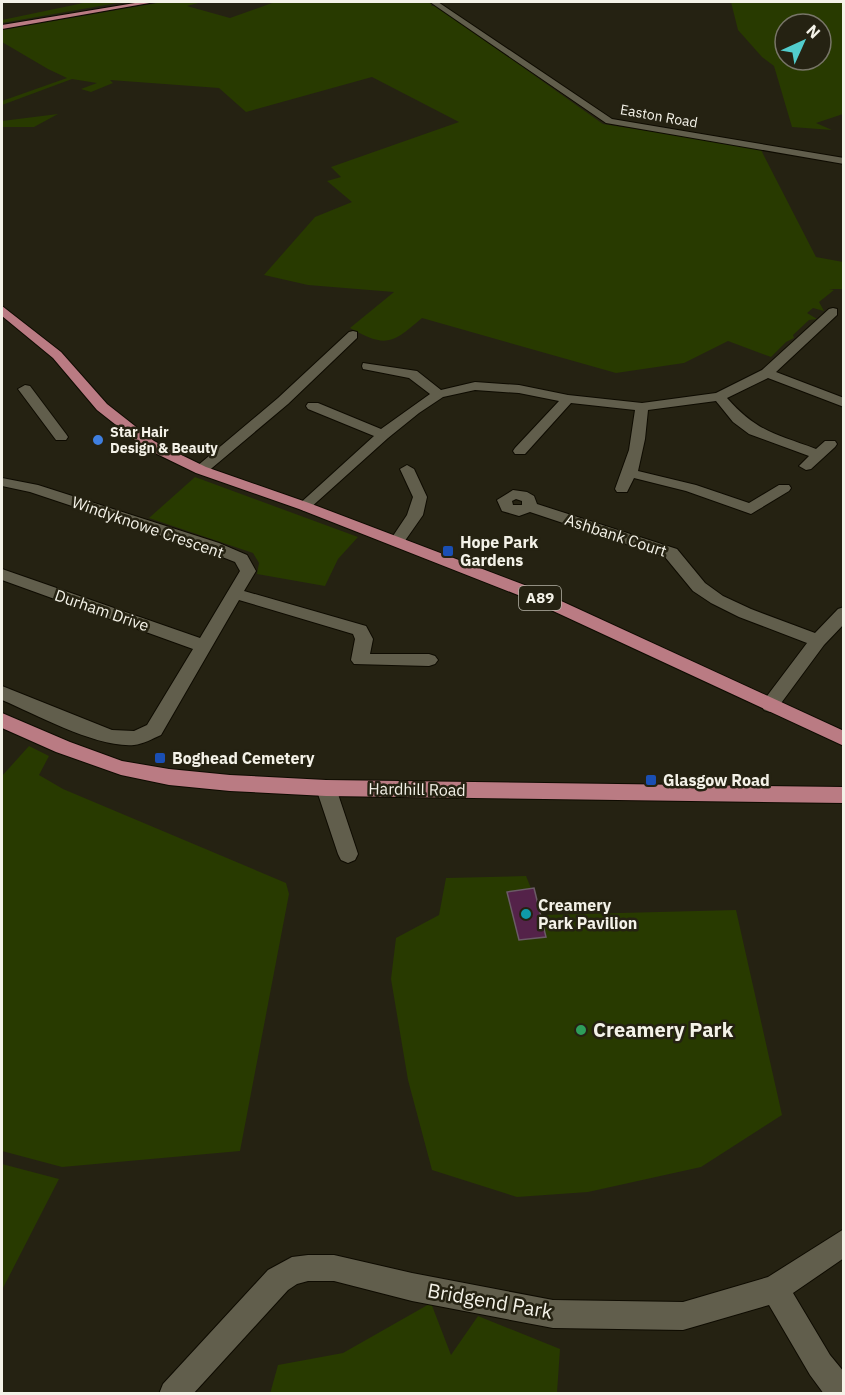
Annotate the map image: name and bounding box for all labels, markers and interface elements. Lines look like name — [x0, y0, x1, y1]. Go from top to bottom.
north arrow — [773, 12, 833, 72]
text: N — [802, 20, 825, 43]
street label: Easton Road — [619, 100, 699, 132]
place label: Star Hair Design & Beauty — [110, 423, 218, 457]
marker: Star Hair Design & Beauty — [91, 433, 105, 447]
street label: Windyknowe Crescent — [69, 492, 227, 562]
street label: Ashbank Court — [563, 509, 669, 561]
place label: Hope Park Gardens — [460, 532, 539, 570]
marker: Hope Park Gardens — [441, 544, 455, 558]
street label: Durham Drive — [52, 585, 152, 636]
road number: A89 — [519, 586, 561, 610]
place label: Boghead Cemetery — [172, 748, 315, 768]
marker: Boghead Cemetery — [153, 751, 167, 765]
place label: Glasgow Road — [663, 770, 770, 790]
marker: Glasgow Road — [644, 773, 658, 787]
street label: Hardhill Road — [368, 778, 466, 800]
place label: Creamery Park Pavilion — [538, 895, 637, 933]
marker: Creamery Park Pavilion — [519, 907, 533, 921]
place label: Creamery Park — [593, 1016, 734, 1043]
marker: Creamery Park — [574, 1023, 588, 1037]
street label: Bridgend Park — [425, 1276, 555, 1325]

